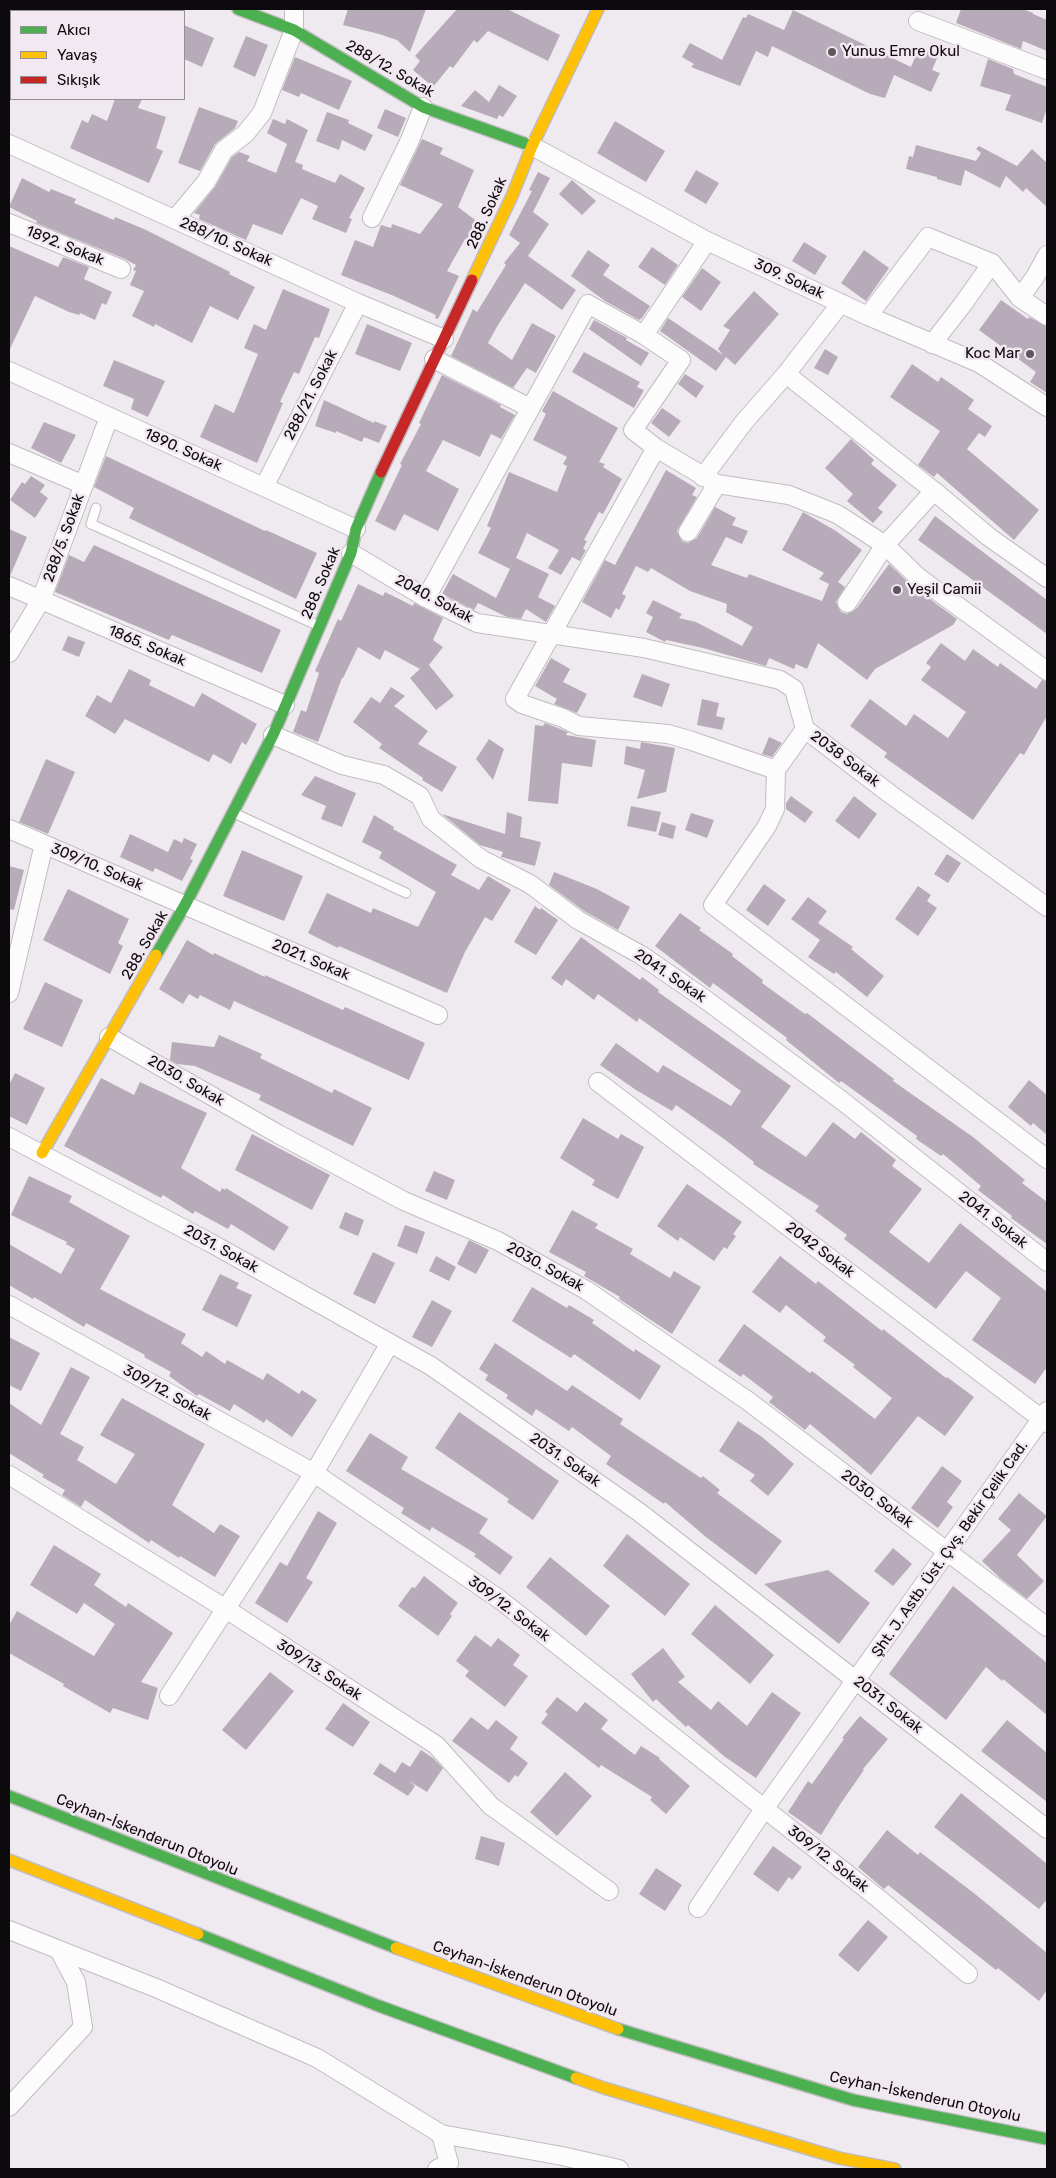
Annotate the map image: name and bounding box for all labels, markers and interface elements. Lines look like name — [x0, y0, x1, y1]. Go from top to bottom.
legend — [10, 10, 185, 100]
text: Akıcı — [57, 21, 90, 39]
street label: 288/12. Sokak — [343, 36, 437, 102]
place label: Yunus Emre Okul — [842, 43, 960, 61]
text: Yavaş — [57, 46, 97, 64]
marker: Yunus Emre Okul — [826, 46, 838, 58]
text: Sıkışık — [57, 71, 100, 89]
street label: 288. Sokak — [463, 174, 511, 252]
street label: 288/10. Sokak — [177, 214, 275, 270]
street label: 1892. Sokak — [23, 222, 107, 270]
street label: 309. Sokak — [751, 255, 827, 303]
place label: Koc Mar — [965, 345, 1020, 363]
street label: 288/21. Sokak — [280, 347, 342, 443]
marker: Koc Mar — [1024, 348, 1036, 360]
street label: 1890. Sokak — [141, 425, 225, 475]
street label: 288/5. Sokak — [40, 491, 88, 585]
street label: 288. Sokak — [298, 544, 344, 622]
street label: 2040. Sokak — [392, 571, 476, 627]
place label: Yeşil Camii — [907, 581, 981, 599]
marker: Yeşil Camii — [891, 584, 903, 596]
street label: 1865. Sokak — [105, 622, 189, 670]
street label: 2038 Sokak — [807, 727, 883, 791]
street label: 309/10. Sokak — [48, 839, 146, 895]
street label: 288. Sokak — [118, 907, 172, 983]
street label: 2021. Sokak — [269, 936, 353, 984]
street label: 2041. Sokak — [631, 945, 709, 1007]
street label: 2030. Sokak — [144, 1052, 228, 1110]
street label: 2041. Sokak — [955, 1187, 1031, 1253]
street label: 2042 Sokak — [782, 1218, 858, 1282]
street label: 2031. Sokak — [181, 1221, 261, 1277]
street label: 2030. Sokak — [503, 1238, 587, 1296]
street label: 309/12. Sokak — [120, 1361, 214, 1425]
street label: 2031. Sokak — [526, 1429, 604, 1491]
street label: Şht. J. Astb. Üst. Çvş. Bekir Çelik Cad. — [868, 1437, 1032, 1661]
street label: 2030. Sokak — [837, 1466, 917, 1532]
street label: 309/12. Sokak — [464, 1572, 554, 1646]
street label: 309/13. Sokak — [273, 1636, 365, 1704]
street label: 2031. Sokak — [850, 1673, 926, 1737]
street label: Ceyhan-İskenderun Otoyolu — [53, 1790, 241, 1880]
street label: 309/12. Sokak — [784, 1822, 872, 1896]
street label: Ceyhan-İskenderun Otoyolu — [430, 1937, 620, 2021]
street label: Ceyhan-İskenderun Otoyolu — [828, 2068, 1022, 2126]

